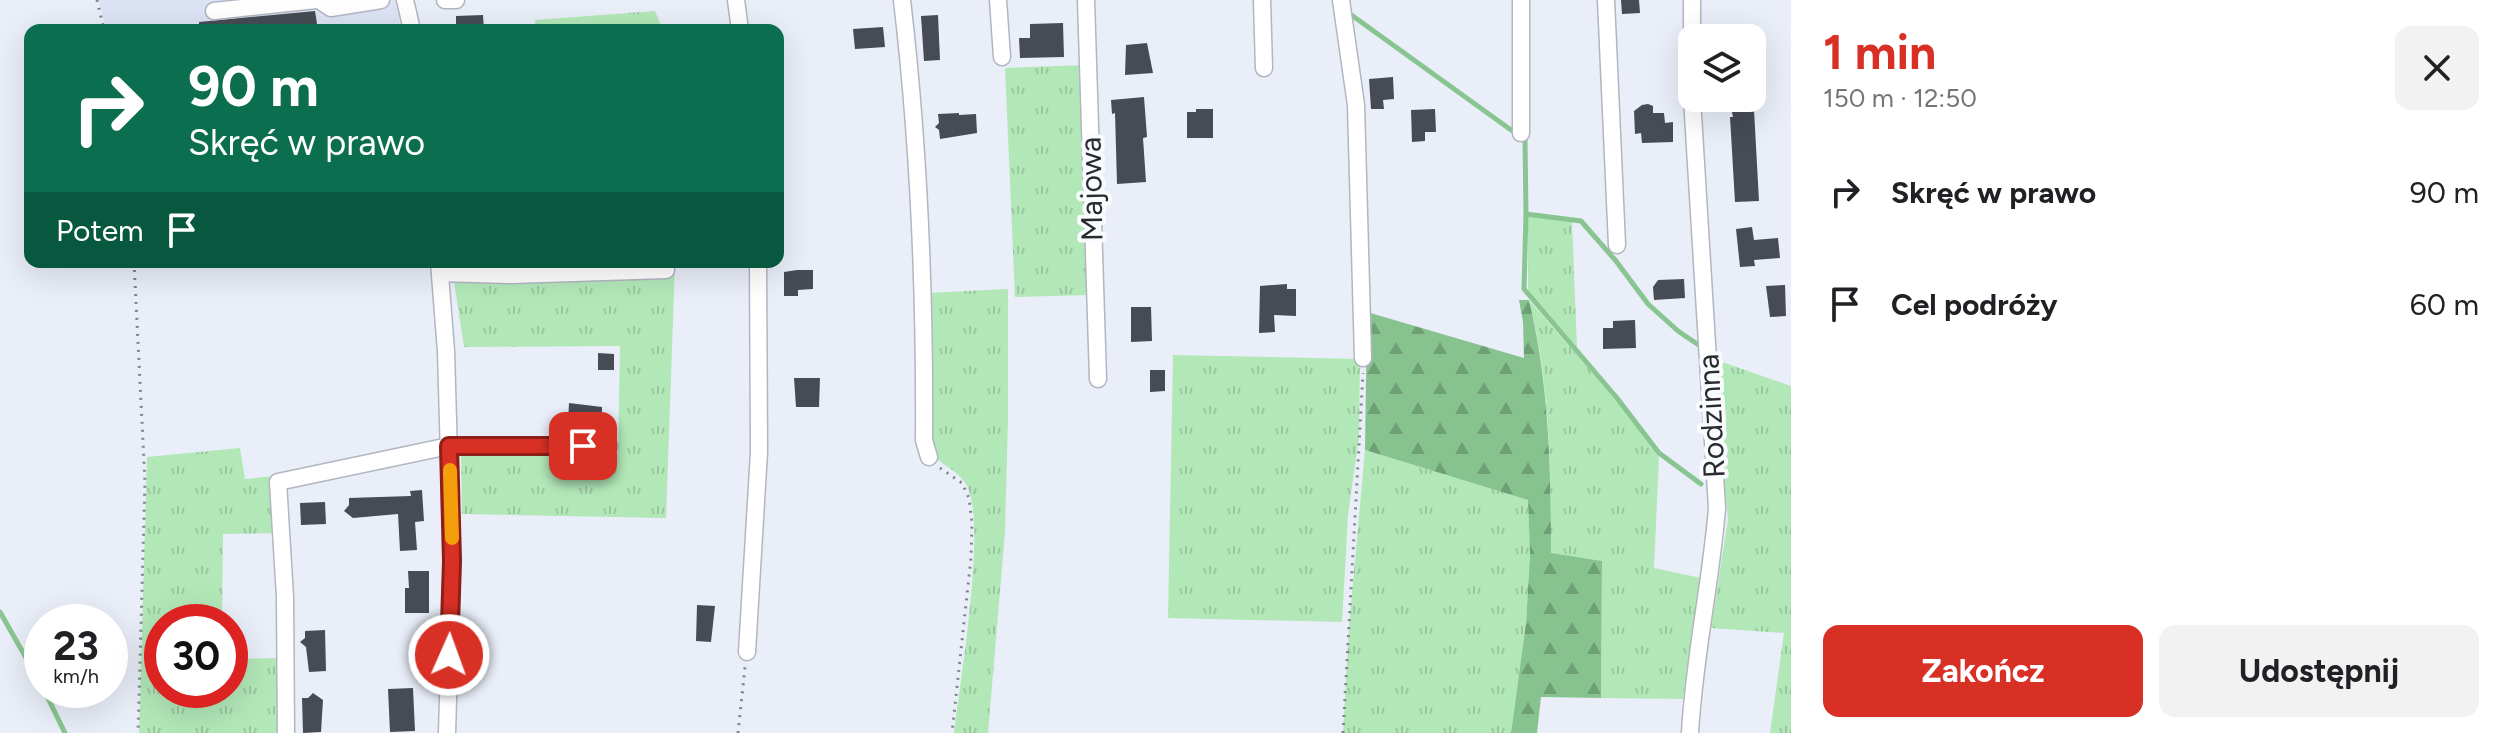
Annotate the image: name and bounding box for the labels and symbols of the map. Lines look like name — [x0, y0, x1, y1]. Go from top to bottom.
street label: Majowa — [1072, 137, 1110, 241]
street label: Rodzinna — [1689, 353, 1733, 479]
pin — [549, 412, 617, 480]
speed limit sign: 30 — [144, 604, 248, 708]
position arrow — [407, 613, 491, 697]

